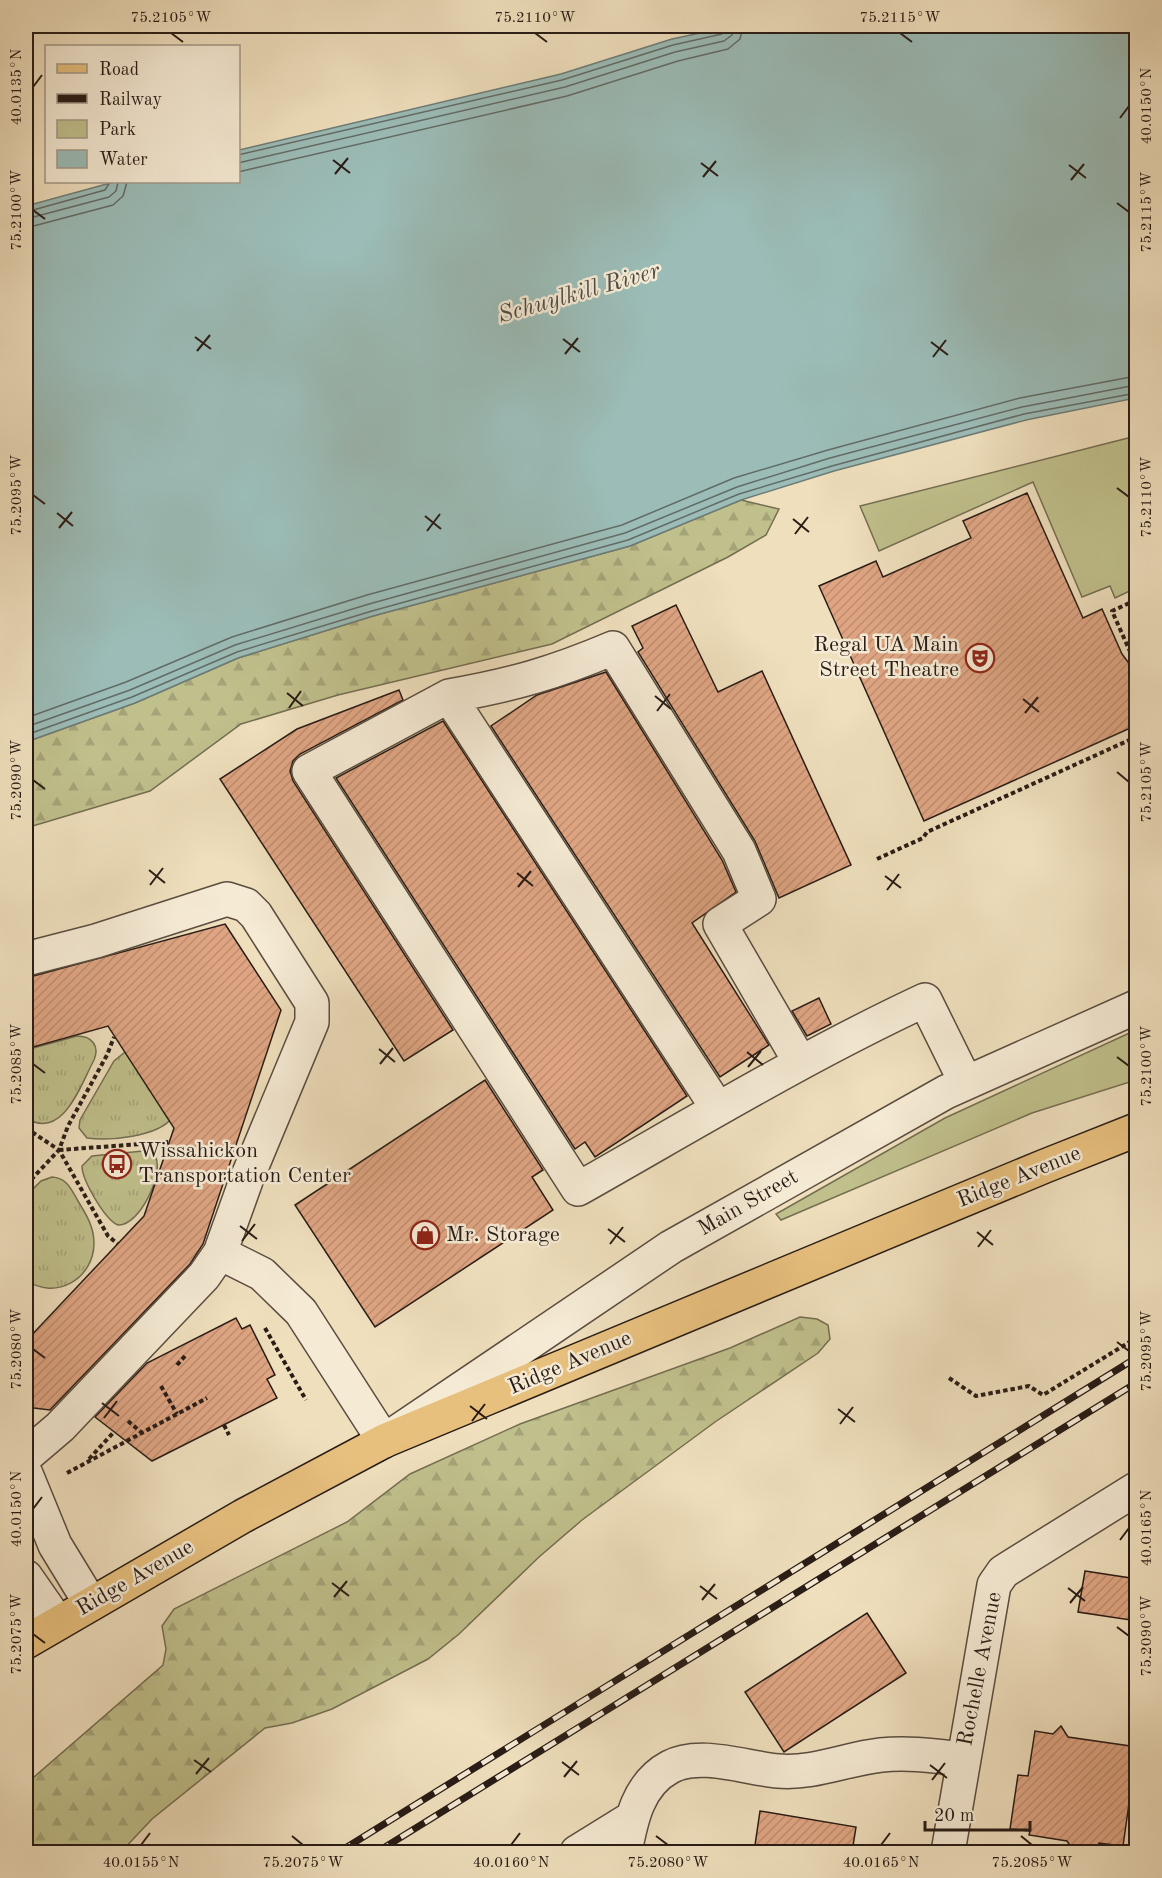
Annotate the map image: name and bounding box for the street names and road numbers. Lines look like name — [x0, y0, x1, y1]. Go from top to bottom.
street label: Ridge Avenue — [954, 1142, 1084, 1212]
street label: Main Street — [694, 1166, 802, 1240]
street label: Ridge Avenue — [505, 1327, 635, 1399]
street label: Ridge Avenue — [73, 1536, 197, 1620]
street label: Rochelle Avenue — [954, 1590, 1006, 1748]

